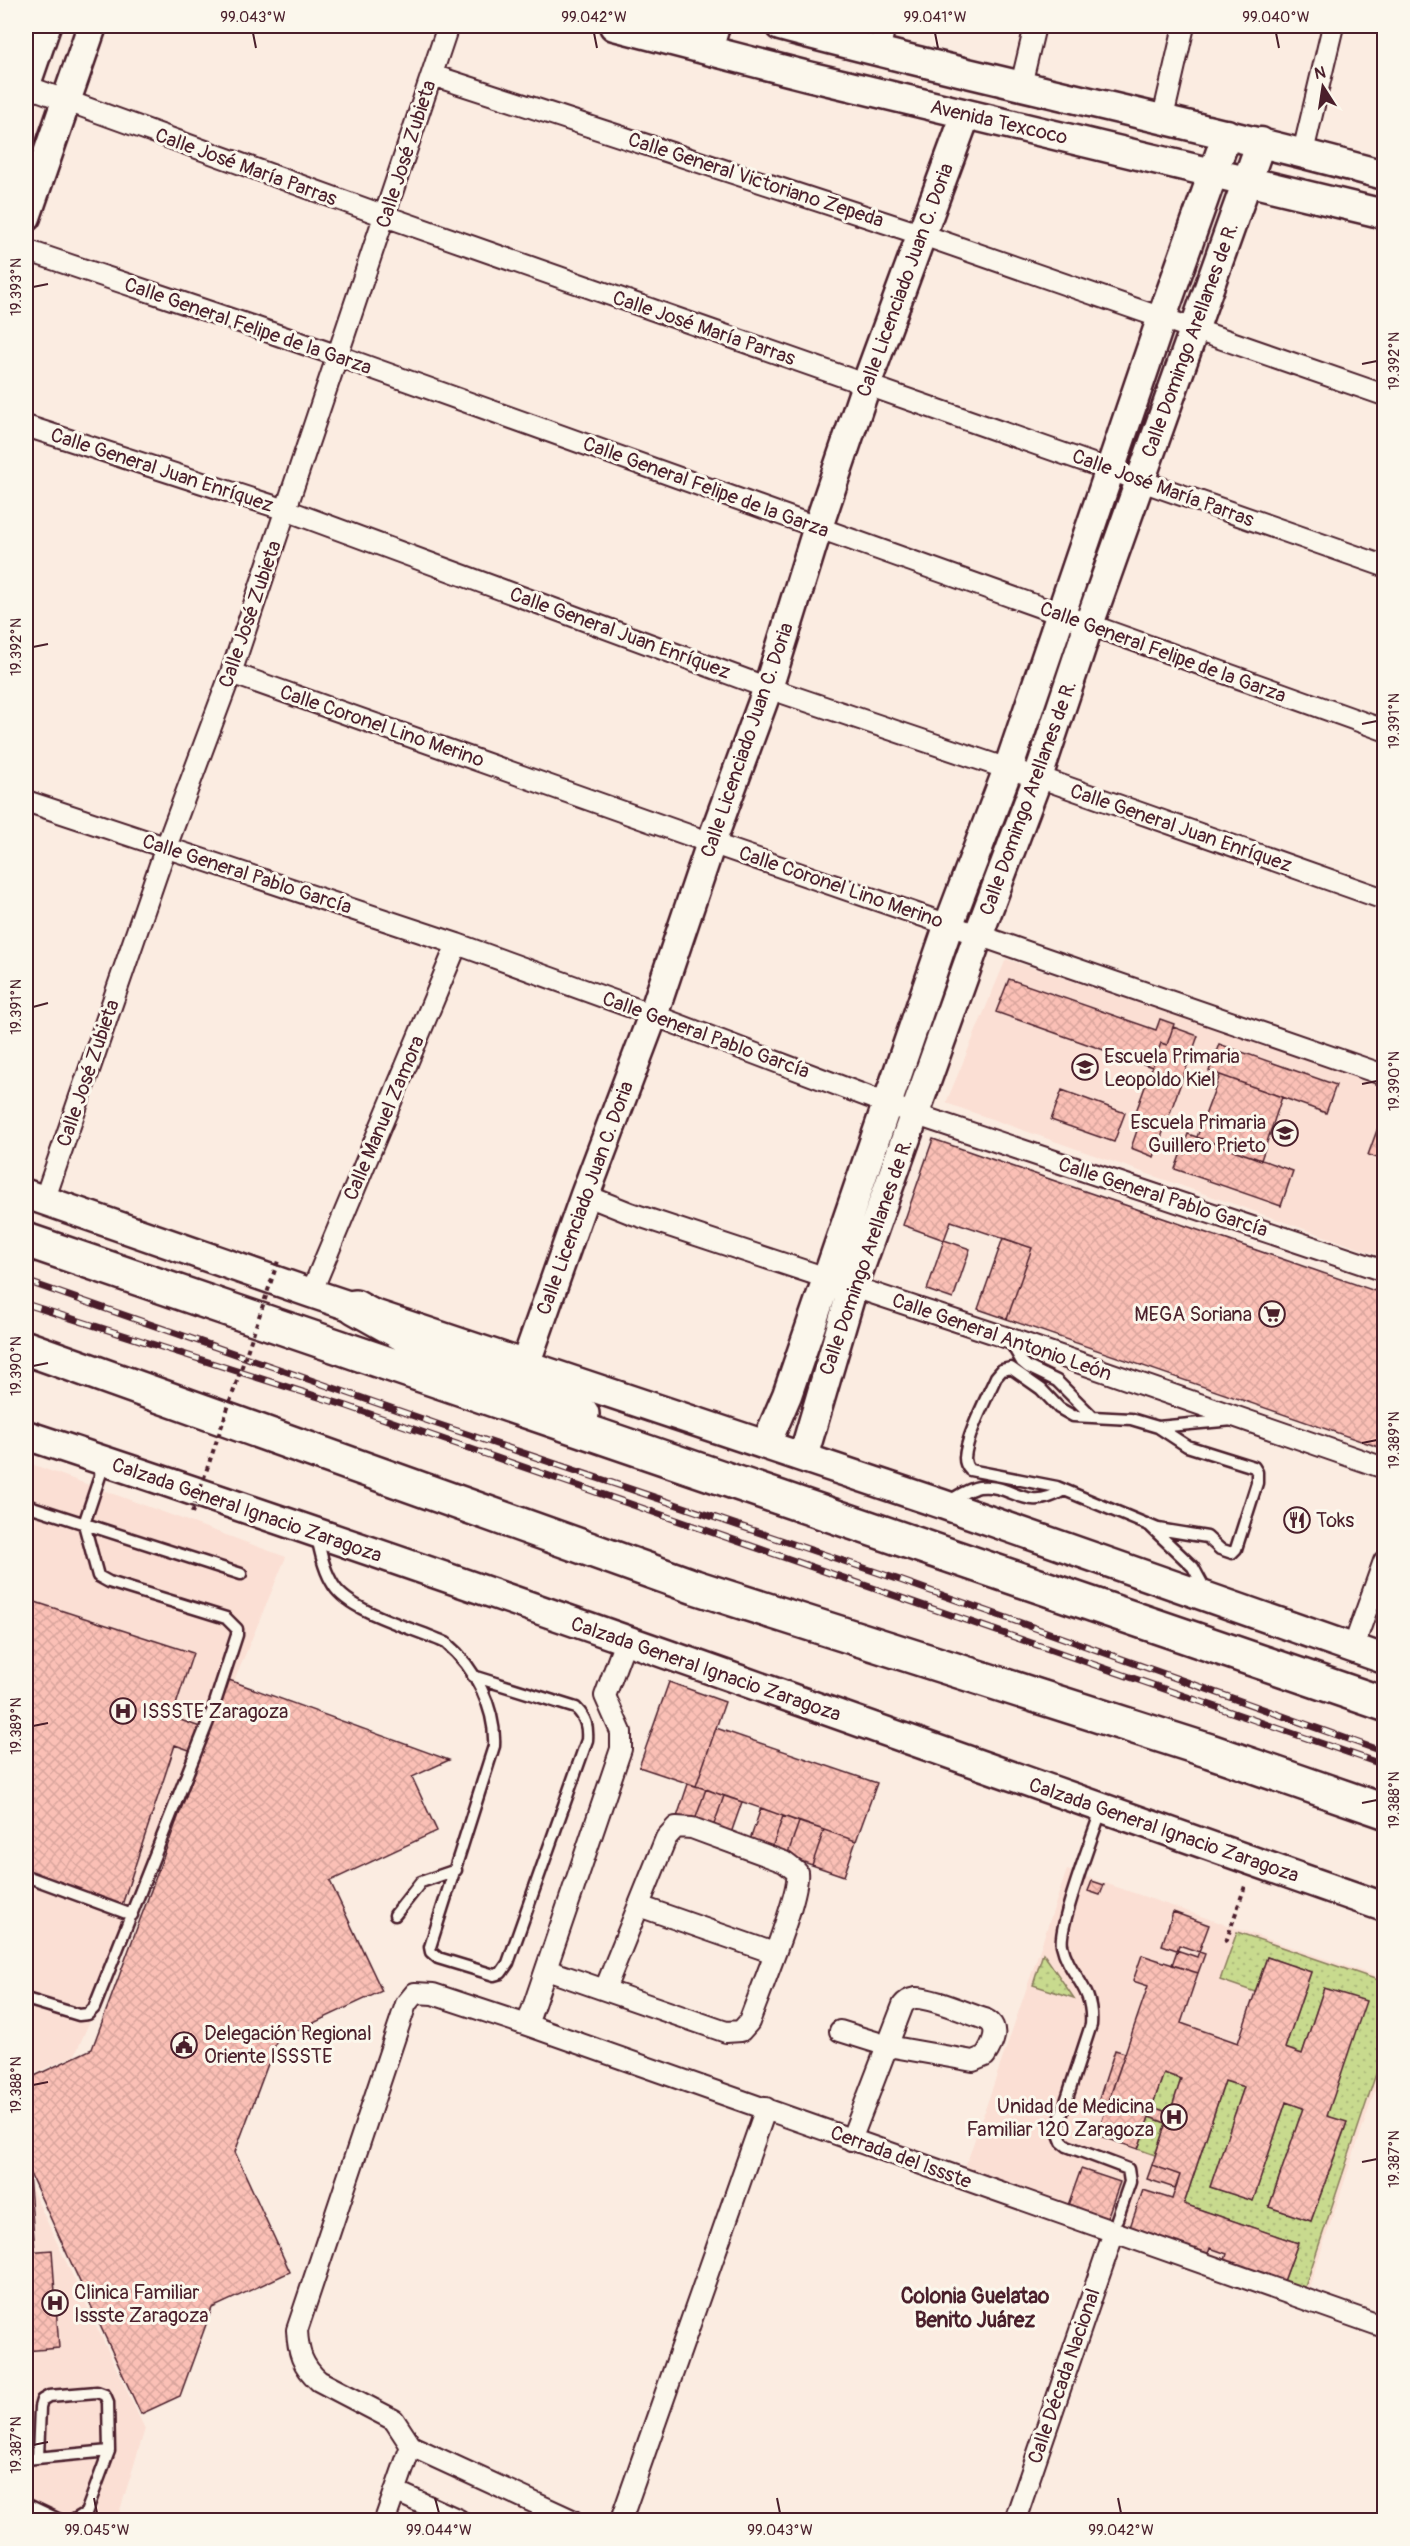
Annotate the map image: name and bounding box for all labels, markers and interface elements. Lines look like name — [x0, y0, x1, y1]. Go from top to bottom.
text: 99.043°W — [220, 8, 286, 27]
text: 99.042°W — [561, 8, 627, 27]
text: 99.041°W — [904, 8, 967, 27]
text: 99.040°W — [1242, 8, 1310, 27]
north arrow — [1293, 57, 1353, 117]
text: N — [1313, 62, 1328, 84]
street label: Calle José Zubieta — [370, 77, 442, 231]
street label: Avenida Texcoco — [928, 94, 1070, 150]
street label: Calle José María Parras — [152, 122, 340, 212]
street label: Calle General Victoriano Zepeda — [625, 127, 887, 233]
street label: Calle Licenciado Juan C. Doria — [851, 160, 959, 400]
street label: Calle Domingo Arellanes de R. — [1136, 219, 1244, 461]
text: 19.393°N — [7, 258, 26, 316]
street label: Calle General Felipe de la Garza — [121, 272, 375, 380]
street label: Calle José María Parras — [609, 285, 799, 371]
text: 19.392°N — [1385, 332, 1404, 390]
street label: Calle General Juan Enríquez — [47, 422, 277, 518]
street label: Calle General Felipe de la Garza — [580, 431, 832, 543]
street label: Calle José María Parras — [1069, 443, 1257, 533]
street label: Calle José Zubieta — [213, 537, 287, 691]
street label: Calle General Juan Enríquez — [506, 581, 734, 685]
street label: Calle General Felipe de la Garza — [1037, 596, 1289, 708]
text: 19.392°N — [7, 618, 26, 676]
street label: Calle Licenciado Juan C. Doria — [695, 619, 799, 861]
street label: Calle Domingo Arellanes de R. — [974, 677, 1082, 919]
street label: Calle Coronel Lino Merino — [276, 679, 488, 773]
text: 19.391°N — [1385, 693, 1404, 749]
street label: Calle General Juan Enríquez — [1067, 778, 1295, 878]
street label: Calle General Pablo García — [139, 828, 355, 920]
street label: Calle Coronel Lino Merino — [735, 840, 947, 934]
text: 19.391°N — [7, 979, 26, 1035]
street label: Calle General Pablo García — [599, 986, 813, 1084]
street label: Calle José Zubieta — [51, 996, 125, 1150]
street label: Calle Manuel Zamora — [338, 1032, 430, 1204]
place label: Escuela Primaria Leopoldo Kiel — [1104, 1044, 1240, 1092]
text: 19.390°N — [1385, 1051, 1404, 1111]
school or university icon: Escuela Primaria Leopoldo Kiel — [1070, 1052, 1100, 1082]
street label: Calle Licenciado Juan C. Doria — [531, 1078, 639, 1318]
place label: Escuela Primaria Guillero Prieto — [1130, 1110, 1266, 1158]
school or university icon: Escuela Primaria Guillero Prieto — [1270, 1118, 1300, 1148]
street label: Calle Domingo Arellanes de R. — [814, 1136, 918, 1378]
street label: Calle General Pablo García — [1055, 1151, 1271, 1243]
street label: Calle General Antonio León — [889, 1288, 1115, 1386]
supermarket icon: MEGA Soriana — [1257, 1299, 1287, 1329]
place label: MEGA Soriana — [1134, 1302, 1252, 1327]
text: 19.390°N — [7, 1336, 26, 1396]
text: 19.389°N — [1385, 1411, 1404, 1469]
street label: Calzada General Ignacio Zaragoza — [109, 1452, 385, 1568]
restaurant icon: Toks — [1282, 1505, 1312, 1535]
place label: Toks — [1316, 1508, 1354, 1533]
street label: Calzada General Ignacio Zaragoza — [568, 1611, 844, 1727]
hospital icon: ISSSTE Zaragoza — [108, 1696, 138, 1726]
text: 19.389°N — [7, 1697, 26, 1755]
place label: ISSSTE Zaragoza — [142, 1699, 288, 1724]
text: 19.388°N — [1385, 1771, 1404, 1829]
street label: Calzada General Ignacio Zaragoza — [1026, 1772, 1302, 1888]
place label: Delegación Regional Oriente ISSSTE — [204, 2021, 372, 2069]
public building icon: Delegación Regional Oriente ISSSTE — [169, 2030, 199, 2060]
text: 19.388°N — [7, 2056, 26, 2114]
place label: Unidad de Medicina Familiar 120 Zaragoza — [967, 2094, 1154, 2142]
hospital icon: Unidad de Medicina Familiar 120 Zaragoza — [1159, 2102, 1189, 2132]
street label: Cerrada del Issste — [827, 2120, 975, 2194]
text: 19.387°N — [1385, 2130, 1404, 2188]
place label: Clinica Familiar Issste Zaragoza — [74, 2280, 209, 2328]
district label: Colonia Guelatao Benito Juárez — [901, 2283, 1050, 2334]
street label: Calle Década Nacional — [1022, 2285, 1106, 2467]
hospital icon: Clinica Familiar Issste Zaragoza — [40, 2288, 70, 2318]
text: 19.387°N — [7, 2416, 26, 2474]
text: 99.045°W — [64, 2521, 130, 2540]
text: 99.044°W — [406, 2521, 472, 2540]
text: 99.043°W — [747, 2521, 813, 2540]
text: 99.042°W — [1088, 2521, 1154, 2540]

